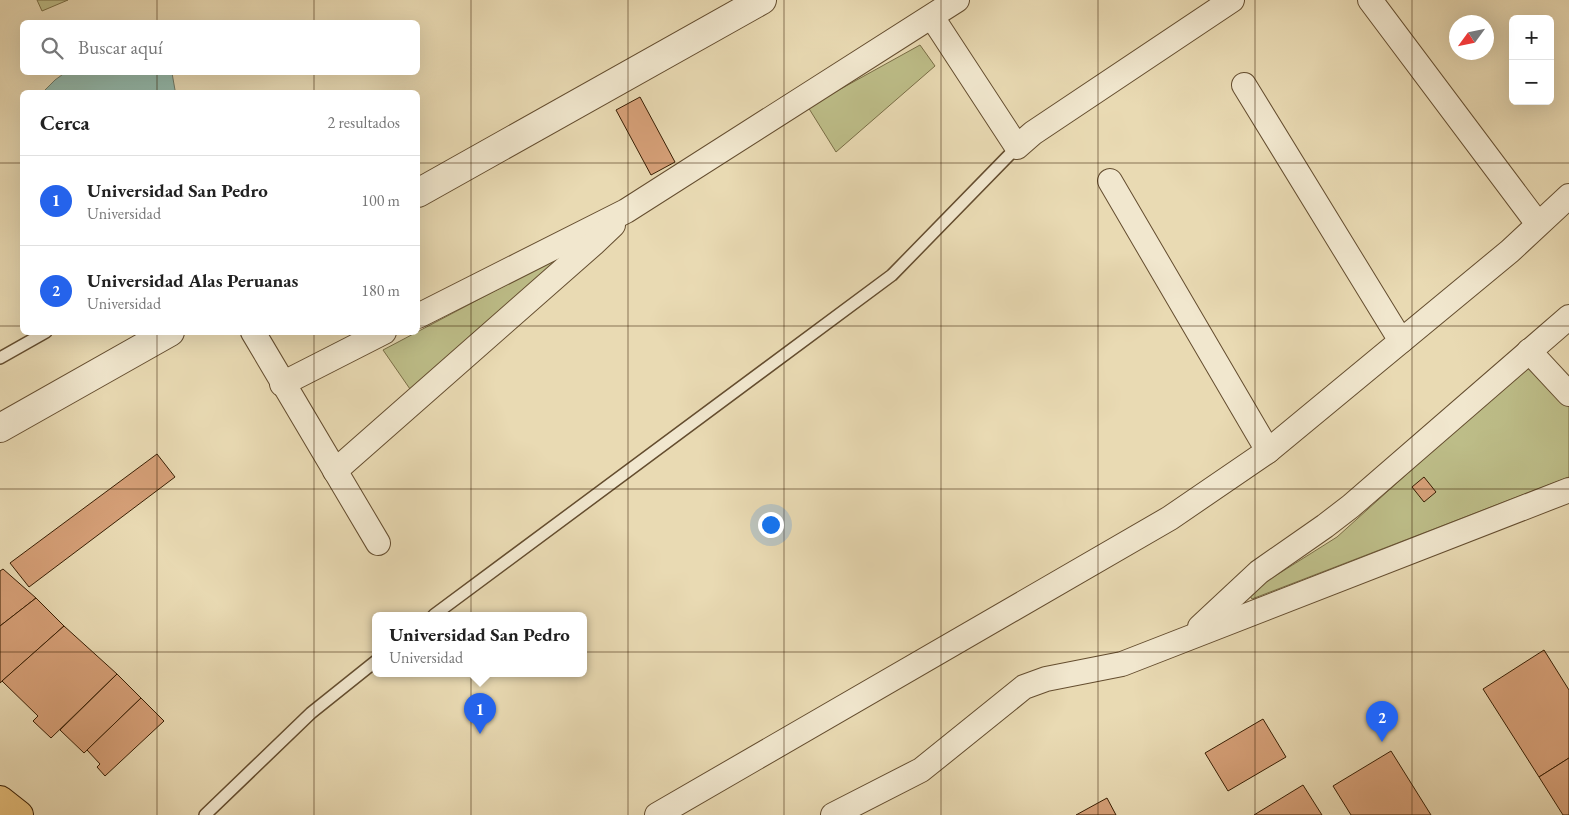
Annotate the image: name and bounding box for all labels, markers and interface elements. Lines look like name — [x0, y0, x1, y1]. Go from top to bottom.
north arrow — [1449, 15, 1494, 60]
map controls — [1509, 15, 1554, 105]
button: + — [1509, 15, 1554, 60]
search box — [20, 20, 420, 75]
icon: search — [38, 34, 66, 62]
text: Buscar aquí — [78, 35, 163, 60]
button: − — [1509, 60, 1554, 105]
text: Cerca — [40, 109, 90, 136]
text: 2 resultados — [328, 112, 400, 133]
text: Universidad San Pedro — [87, 178, 268, 203]
text: 1 — [52, 190, 60, 211]
text: 100 m — [361, 190, 400, 211]
text: Universidad — [87, 203, 161, 224]
text: Universidad Alas Peruanas — [87, 268, 298, 293]
text: 2 — [52, 280, 60, 301]
text: 180 m — [361, 280, 400, 301]
text: Universidad — [87, 293, 161, 314]
your location — [758, 512, 784, 538]
popup — [372, 612, 587, 677]
text: Universidad San Pedro — [389, 622, 570, 647]
text: Universidad — [389, 647, 463, 668]
pin: 1 — [464, 693, 496, 734]
pin: 2 — [1366, 701, 1398, 742]

